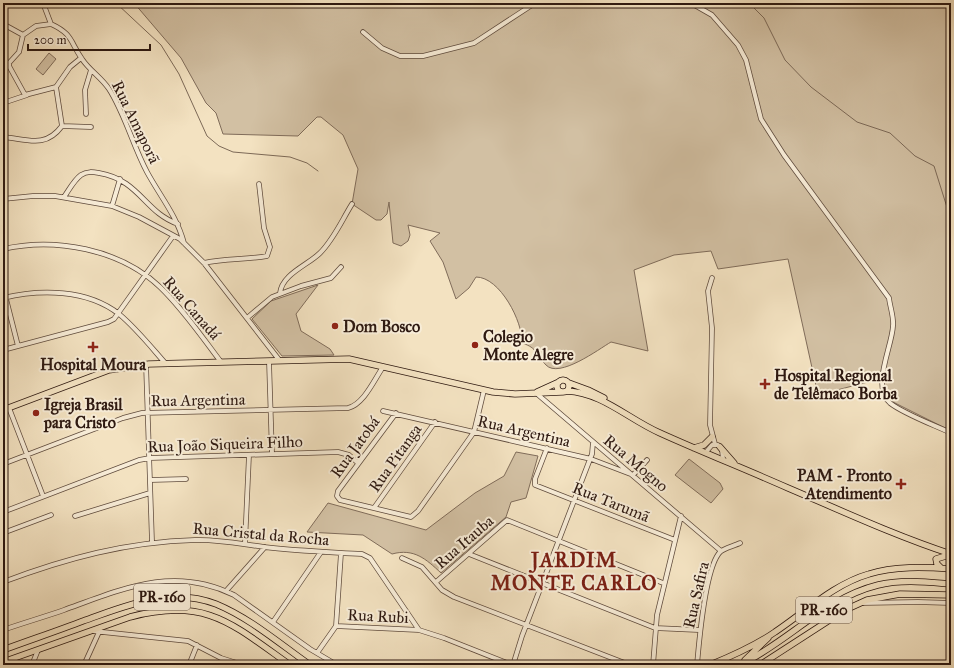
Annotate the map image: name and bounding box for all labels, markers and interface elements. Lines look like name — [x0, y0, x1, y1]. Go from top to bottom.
scale bar — [28, 26, 150, 52]
text: 200 m — [34, 33, 67, 47]
street label: Rua Amaporã — [108, 78, 164, 167]
street label: Rua Canadá — [159, 272, 225, 344]
place label: Dom Bosco — [343, 317, 420, 336]
marker: Dom Bosco — [330, 321, 340, 331]
place label: Colegio Monte Alegre — [483, 327, 574, 365]
marker: Colegio Monte Alegre — [470, 340, 480, 350]
marker: Hospital Moura — [87, 341, 99, 353]
place label: Hospital Moura — [40, 355, 147, 375]
place label: Hospital Regional de Telêmaco Borba — [774, 366, 898, 403]
marker: Hospital Regional de Telêmaco Borba — [759, 378, 771, 390]
street label: Rua Argentina — [150, 390, 246, 411]
place label: Igreja Brasil para Cristo — [43, 395, 123, 433]
marker: Igreja Brasil para Cristo — [31, 408, 41, 418]
street label: Rua Argentina — [475, 411, 573, 452]
street label: Rua Jatobá — [326, 412, 385, 482]
street label: Rua Pitanga — [365, 420, 426, 496]
street label: Rua Mogno — [599, 430, 672, 496]
street label: Rua João Siqueira Filho — [147, 432, 303, 457]
place label: PAM - Pronto Atendimento — [797, 466, 892, 503]
street label: Rua Tarumã — [570, 478, 653, 526]
marker: PAM - Pronto Atendimento — [895, 478, 907, 490]
street label: Rua Itauba — [431, 511, 498, 573]
street label: Rua Cristal da Rocha — [192, 519, 330, 549]
district label: JARDIM MONTE CARLO — [491, 548, 657, 595]
street label: Rua Safira — [679, 560, 713, 630]
road number: PR-160 — [134, 584, 190, 610]
road number: PR-160 — [796, 597, 852, 623]
street label: Rua Rubi — [347, 605, 410, 627]

